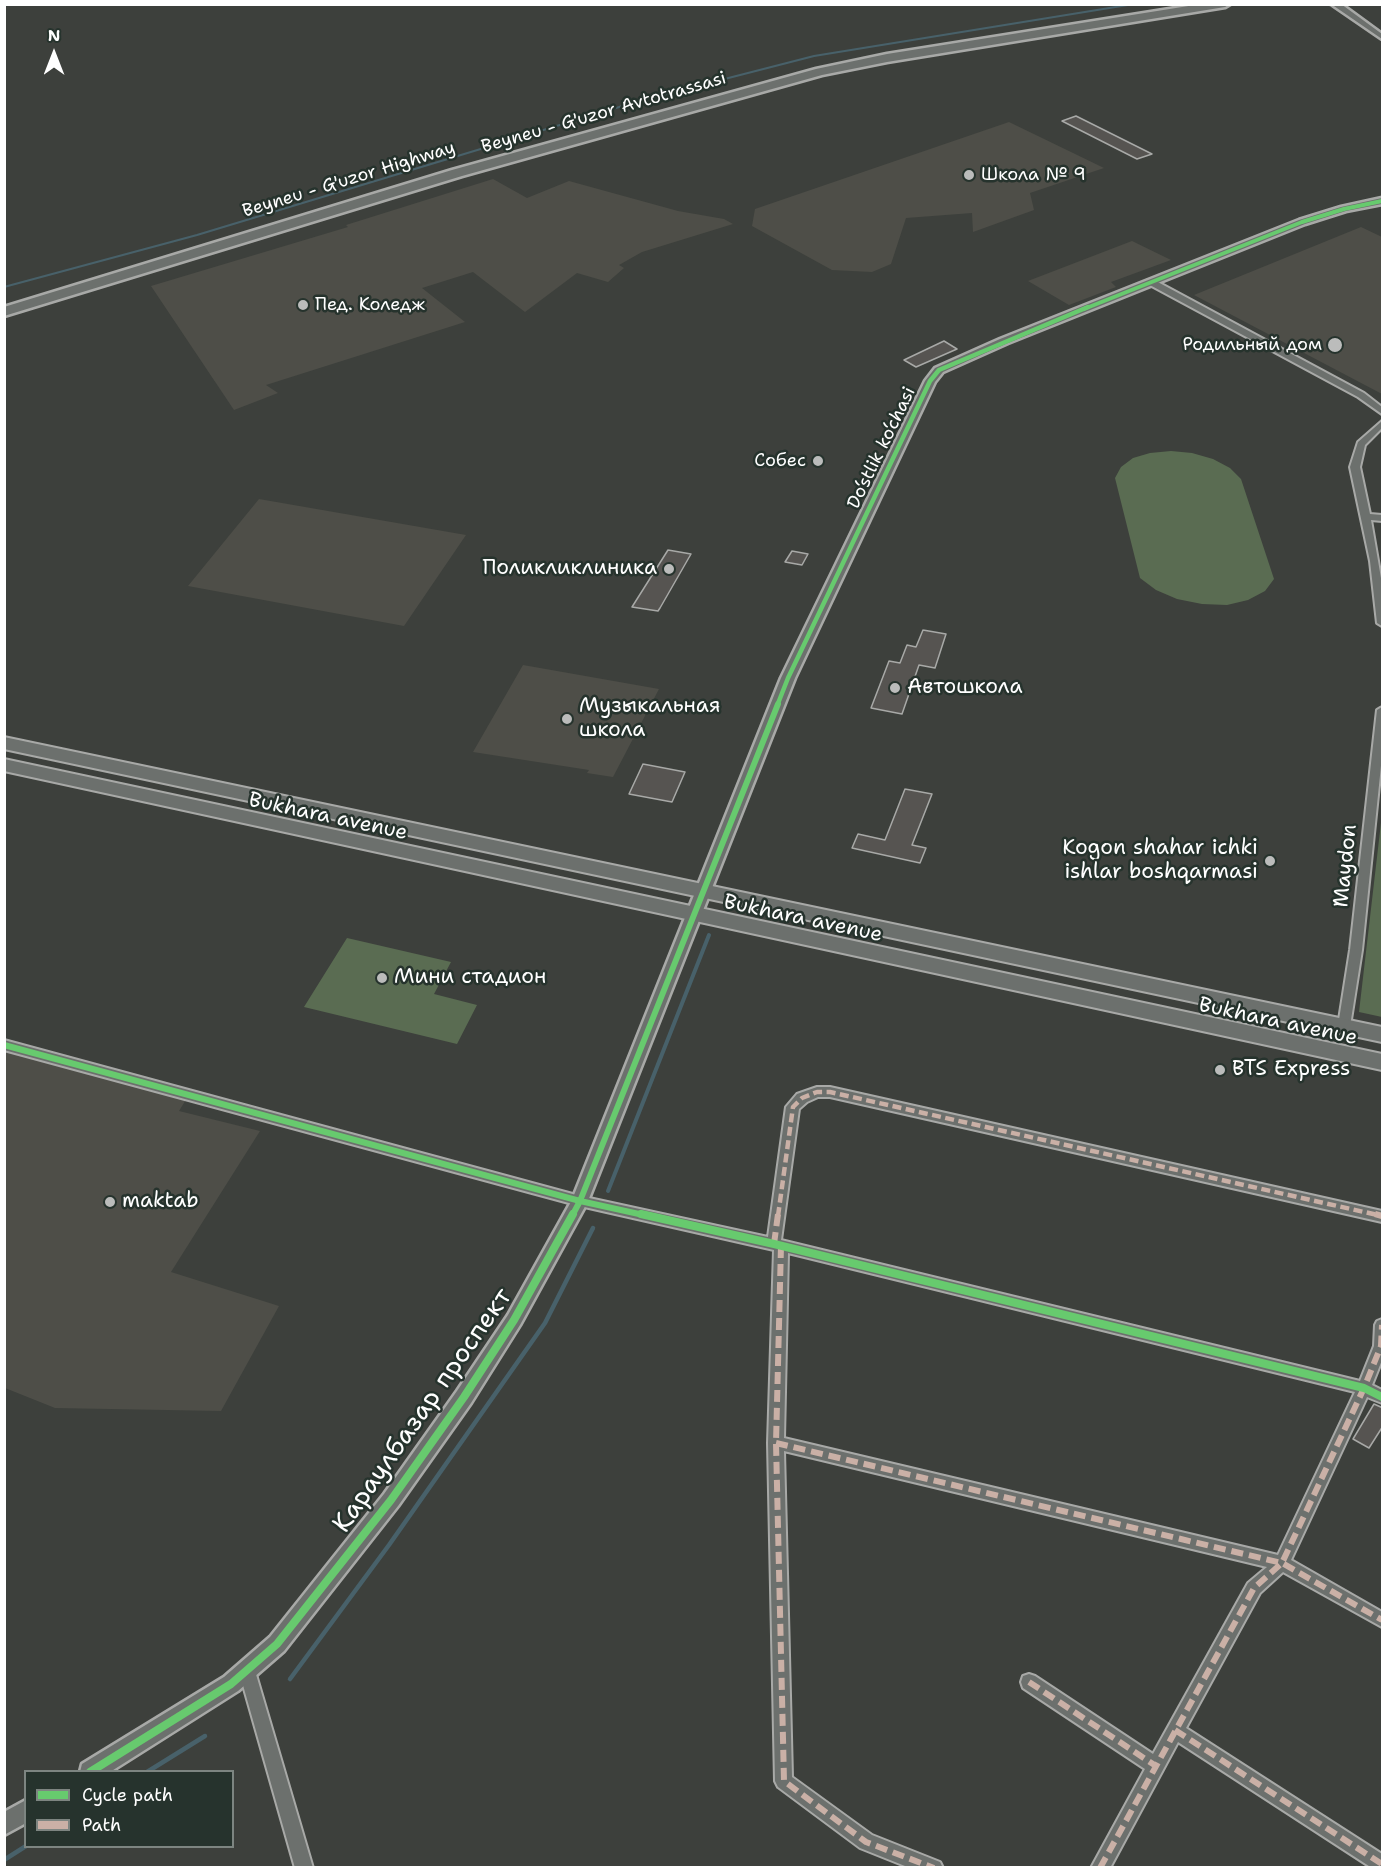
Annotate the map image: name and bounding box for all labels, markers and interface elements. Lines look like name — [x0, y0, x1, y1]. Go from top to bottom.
north arrow — [24, 24, 84, 84]
text: N — [48, 25, 60, 46]
street label: Beyneu - G'uzor Avtotrassasi — [479, 68, 729, 158]
street label: Beyneu - G'uzor Highway — [240, 137, 458, 223]
place label: Школа № 9 — [981, 164, 1086, 186]
marker: Школа № 9 — [962, 168, 976, 182]
place label: Пед. Коледж — [315, 294, 425, 316]
marker: Пед. Коледж — [296, 298, 310, 312]
place label: Родильный дом — [1182, 334, 1322, 356]
marker: Родильный дом — [1326, 336, 1344, 354]
street label: Do‘stlik ko‘chasi — [843, 384, 921, 512]
place label: Собеc — [754, 450, 806, 472]
marker: Собеc — [811, 454, 825, 468]
place label: Поликликлиника — [482, 556, 657, 582]
marker: Поликликлиника — [662, 562, 676, 576]
place label: Автошкола — [907, 675, 1023, 701]
marker: Автошкола — [888, 681, 902, 695]
place label: Музыкальная школа — [579, 694, 720, 744]
marker: Музыкальная школа — [560, 712, 574, 726]
street label: Bukhara avenue — [246, 788, 410, 846]
street label: Maydon — [1329, 823, 1363, 909]
place label: Kogon shahar ichki ishlar boshqarmasi — [1062, 836, 1258, 886]
marker: Kogon shahar ichki ishlar boshqarmasi — [1263, 854, 1277, 868]
street label: Bukhara avenue — [721, 890, 885, 948]
place label: Мини стадион — [394, 965, 546, 991]
marker: Мини стадион — [375, 971, 389, 985]
street label: Bukhara avenue — [1196, 993, 1360, 1051]
place label: BTS Express — [1232, 1057, 1351, 1083]
marker: BTS Express — [1213, 1063, 1227, 1077]
place label: maktab — [122, 1189, 199, 1215]
marker: maktab — [103, 1195, 117, 1209]
street label: Караулбазар проспект — [327, 1283, 519, 1539]
legend — [24, 1770, 234, 1848]
text: Cycle path — [82, 1783, 173, 1807]
text: Path — [82, 1813, 121, 1837]

